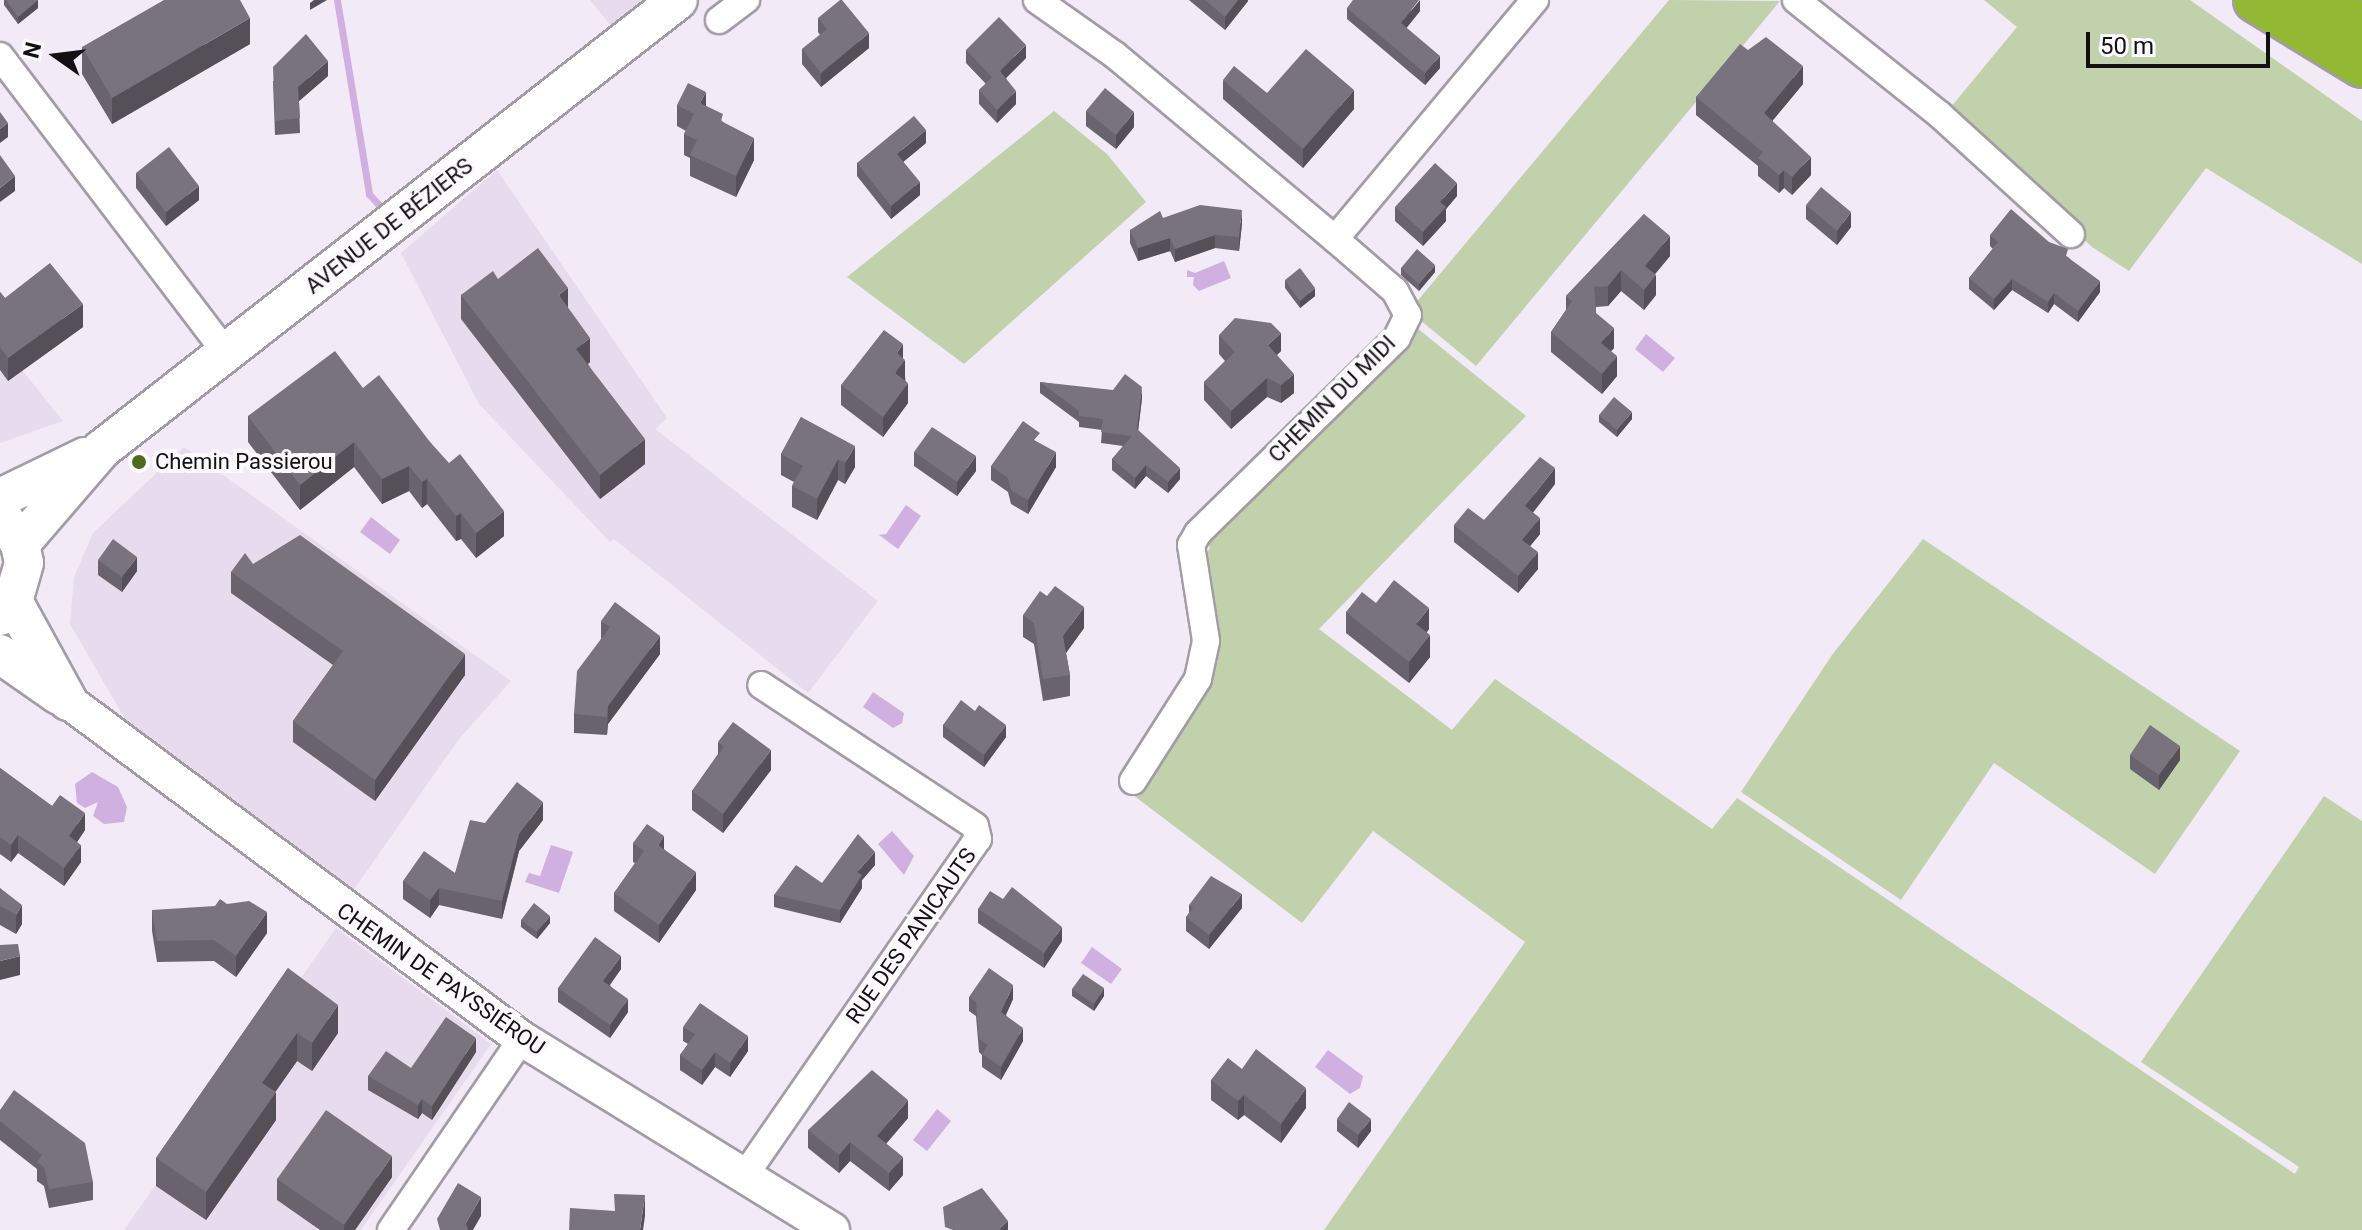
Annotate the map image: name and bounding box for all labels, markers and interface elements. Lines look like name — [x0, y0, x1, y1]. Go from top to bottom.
north arrow — [16, 16, 96, 96]
scale bar — [2090, 16, 2274, 66]
text: 50 m — [2100, 32, 2154, 60]
text: N — [18, 40, 46, 61]
street label: AVENUE DE BÉZIERS — [300, 153, 478, 299]
street label: CHEMIN DU MIDI — [1263, 330, 1401, 468]
place label: Chemin Passierou — [155, 449, 333, 475]
marker: Chemin Passierou — [130, 453, 148, 471]
street label: RUE DES PANICAUTS — [840, 843, 982, 1029]
street label: CHEMIN DE PAYSSIÉROU — [332, 897, 550, 1061]

